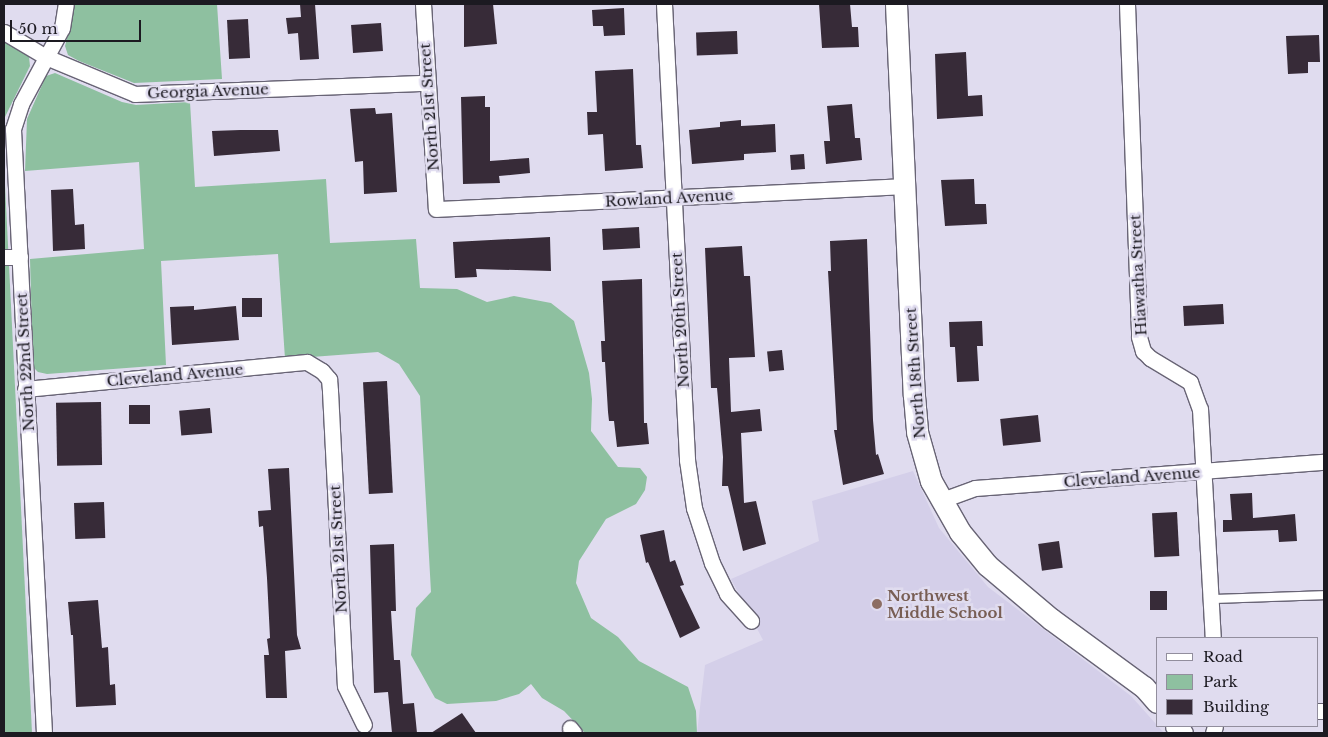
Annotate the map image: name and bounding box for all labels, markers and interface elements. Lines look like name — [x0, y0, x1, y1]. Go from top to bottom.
scale bar — [12, 10, 144, 42]
text: 50 m — [18, 19, 58, 38]
street label: North 21st Street — [416, 42, 442, 172]
street label: Georgia Avenue — [147, 80, 269, 102]
street label: Rowland Avenue — [604, 186, 734, 210]
street label: Hiawatha Street — [1126, 214, 1150, 336]
street label: North 20th Street — [667, 252, 693, 388]
street label: North 22nd Street — [12, 292, 38, 432]
street label: North 18th Street — [901, 307, 929, 439]
street label: Cleveland Avenue — [106, 360, 244, 390]
street label: Cleveland Avenue — [1063, 463, 1201, 491]
street label: North 21st Street — [326, 485, 350, 613]
place label: Northwest Middle School — [887, 586, 1003, 621]
marker: Northwest Middle School — [871, 598, 883, 610]
legend — [1156, 637, 1318, 727]
text: Road — [1203, 647, 1243, 666]
text: Park — [1203, 672, 1238, 691]
text: Building — [1203, 697, 1269, 716]

